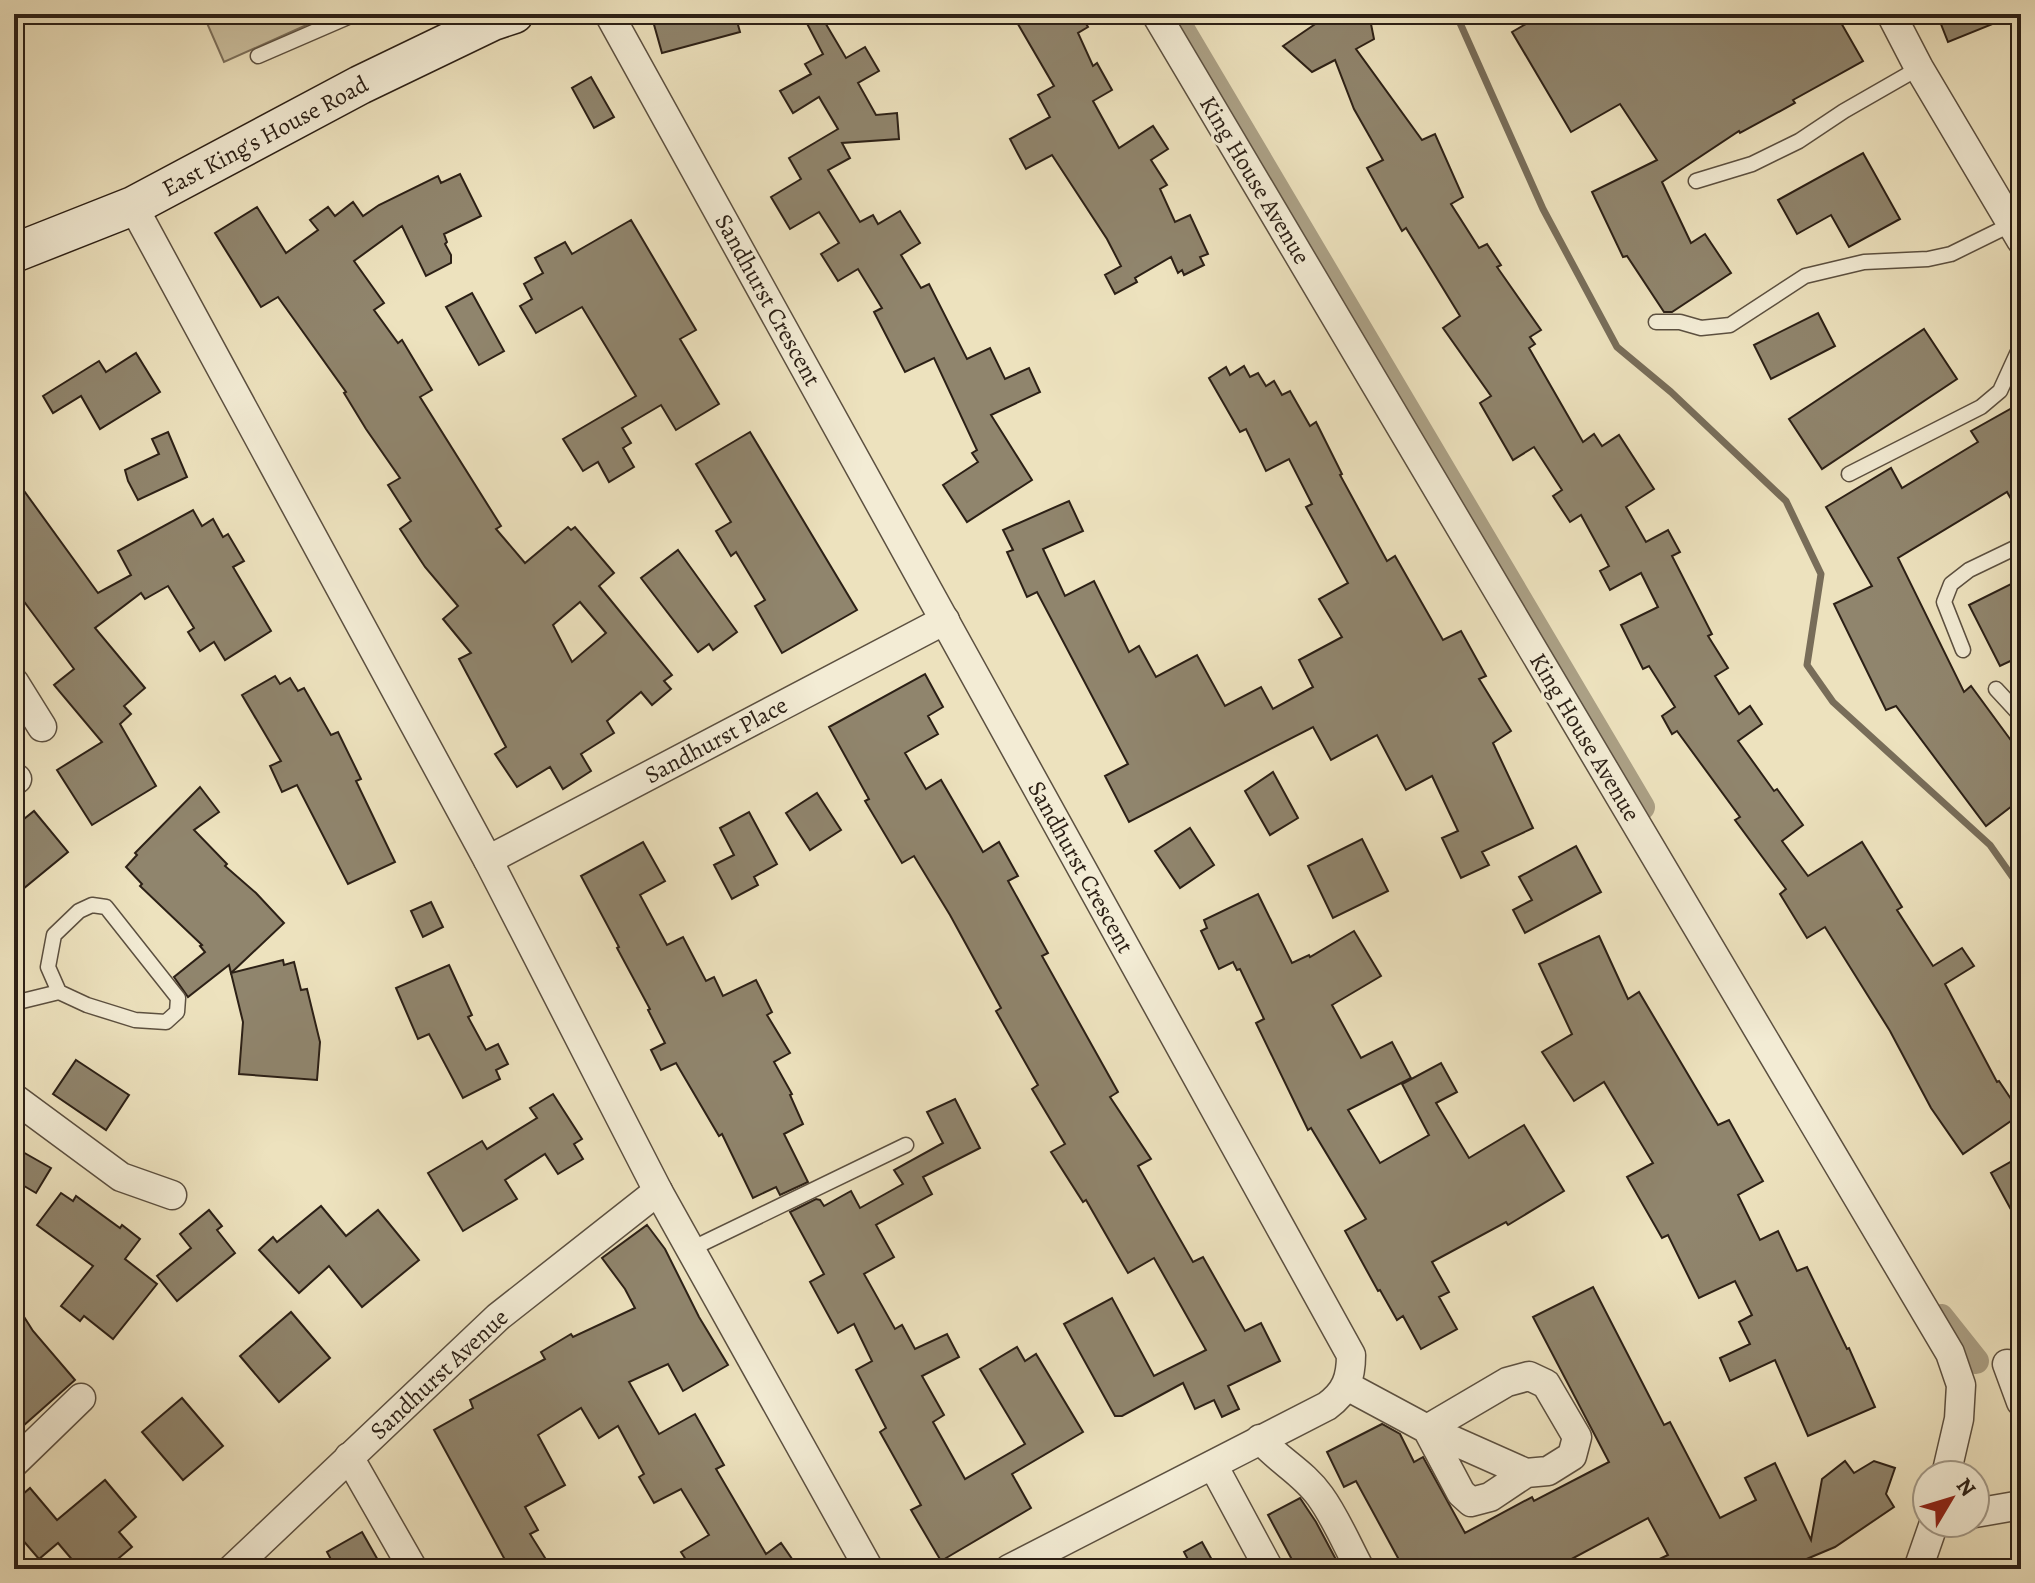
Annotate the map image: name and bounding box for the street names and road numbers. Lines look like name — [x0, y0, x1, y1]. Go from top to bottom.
street label: East King's House Road — [156, 68, 374, 204]
street label: King House Avenue — [1192, 90, 1318, 270]
street label: Sandhurst Crescent — [707, 208, 829, 392]
street label: King House Avenue — [1522, 647, 1648, 827]
street label: Sandhurst Place — [639, 689, 793, 791]
street label: Sandhurst Crescent — [1020, 775, 1142, 959]
street label: Sandhurst Avenue — [363, 1302, 515, 1446]

